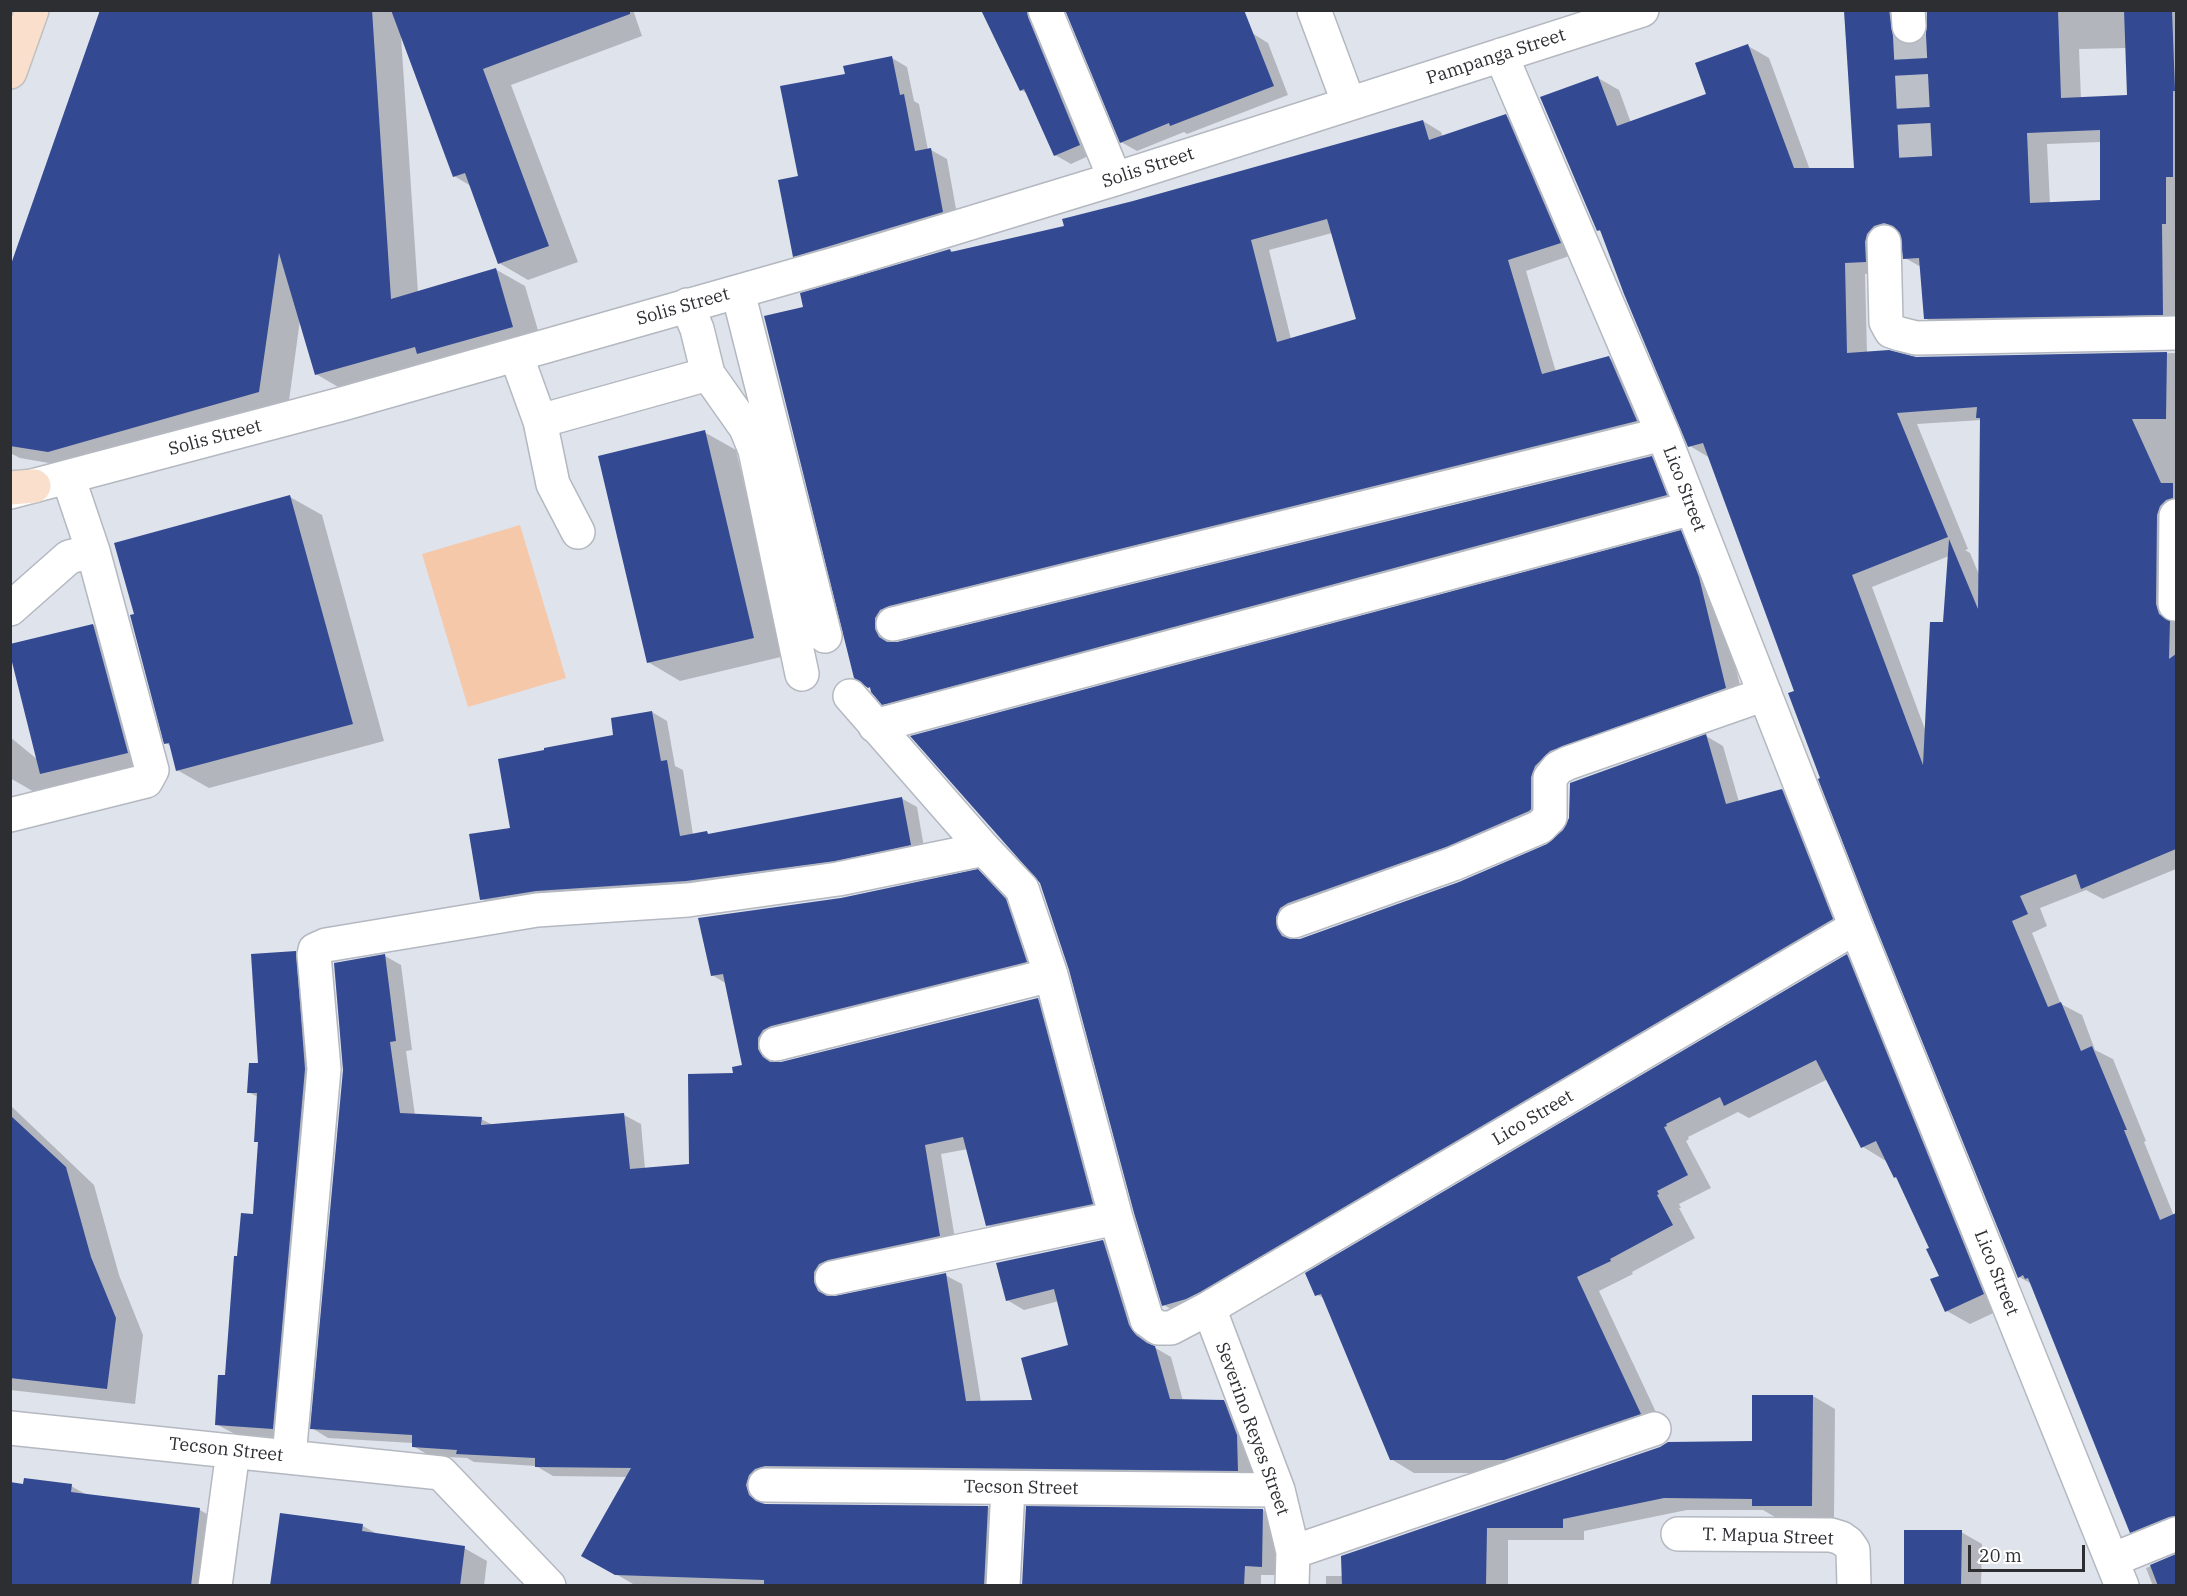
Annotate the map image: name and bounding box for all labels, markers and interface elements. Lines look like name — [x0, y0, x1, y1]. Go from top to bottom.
street label: Pampanga Street — [1424, 24, 1568, 90]
street label: Solis Street — [1099, 143, 1197, 193]
street label: Solis Street — [634, 283, 732, 331]
street label: Solis Street — [166, 415, 264, 461]
street label: Lico Street — [1658, 443, 1710, 535]
street label: Lico Street — [1489, 1085, 1577, 1151]
street label: Lico Street — [1969, 1227, 2023, 1319]
street label: Severino Reyes Street — [1211, 1339, 1293, 1519]
street label: Tecson Street — [168, 1433, 284, 1467]
street label: Tecson Street — [963, 1476, 1079, 1500]
street label: T. Mapua Street — [1702, 1524, 1834, 1550]
scale bar — [1971, 1533, 2088, 1571]
text: 20 m — [1979, 1544, 2022, 1567]

